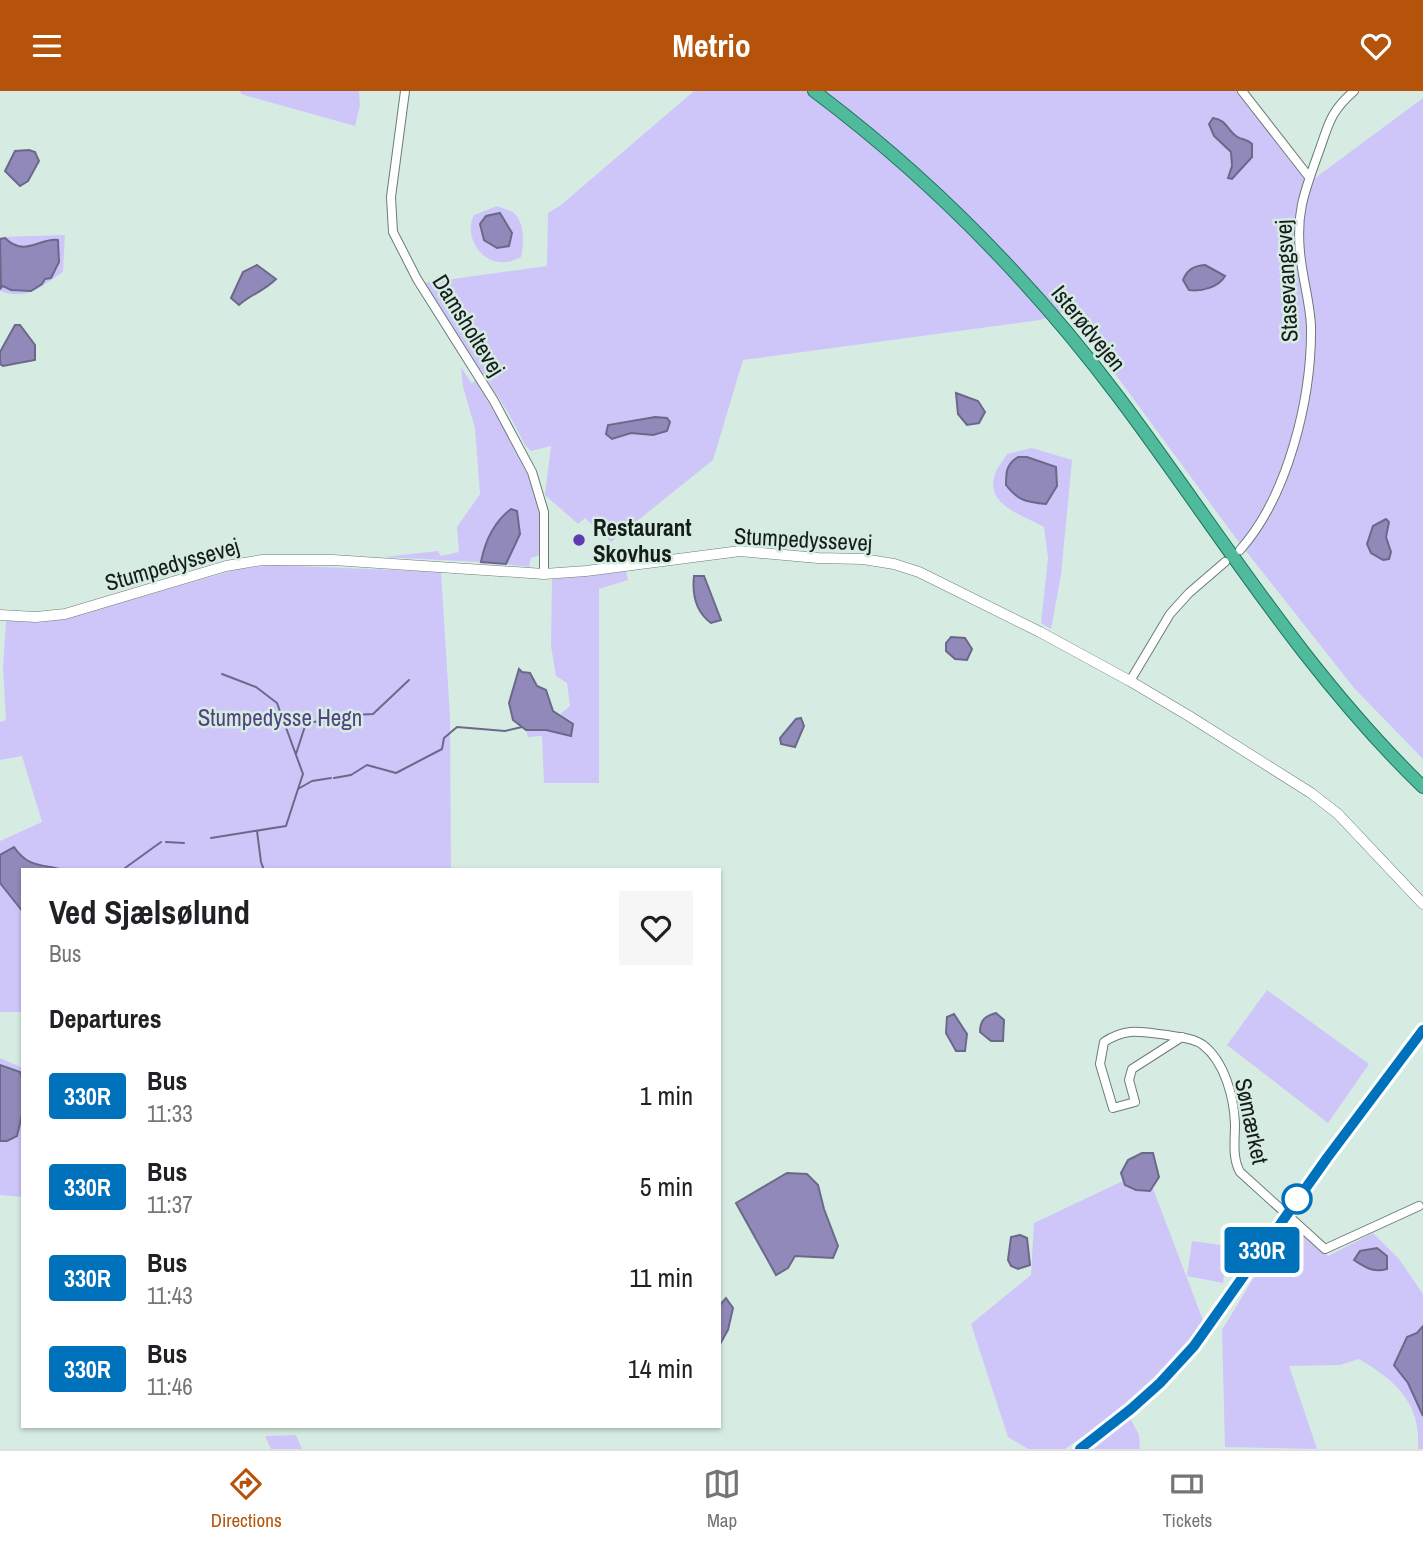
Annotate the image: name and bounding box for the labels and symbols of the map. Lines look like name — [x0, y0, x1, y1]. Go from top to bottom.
street label: Stasevangsvej — [1267, 219, 1305, 343]
street label: Damsholtevej — [426, 268, 512, 382]
street label: Isterødvejen — [1045, 278, 1133, 378]
place label: Restaurant Skovhus — [593, 512, 692, 569]
street label: Stumpedyssevej — [733, 520, 873, 558]
street label: Stumpedyssevej — [101, 530, 243, 598]
marker: Restaurant Skovhus — [571, 532, 587, 548]
park label: Stumpedysse Hegn — [198, 702, 362, 733]
street label: Sømærket — [1228, 1075, 1276, 1167]
unlabelled marker — [1282, 1184, 1312, 1214]
line badge: 330R — [1213, 1227, 1311, 1273]

